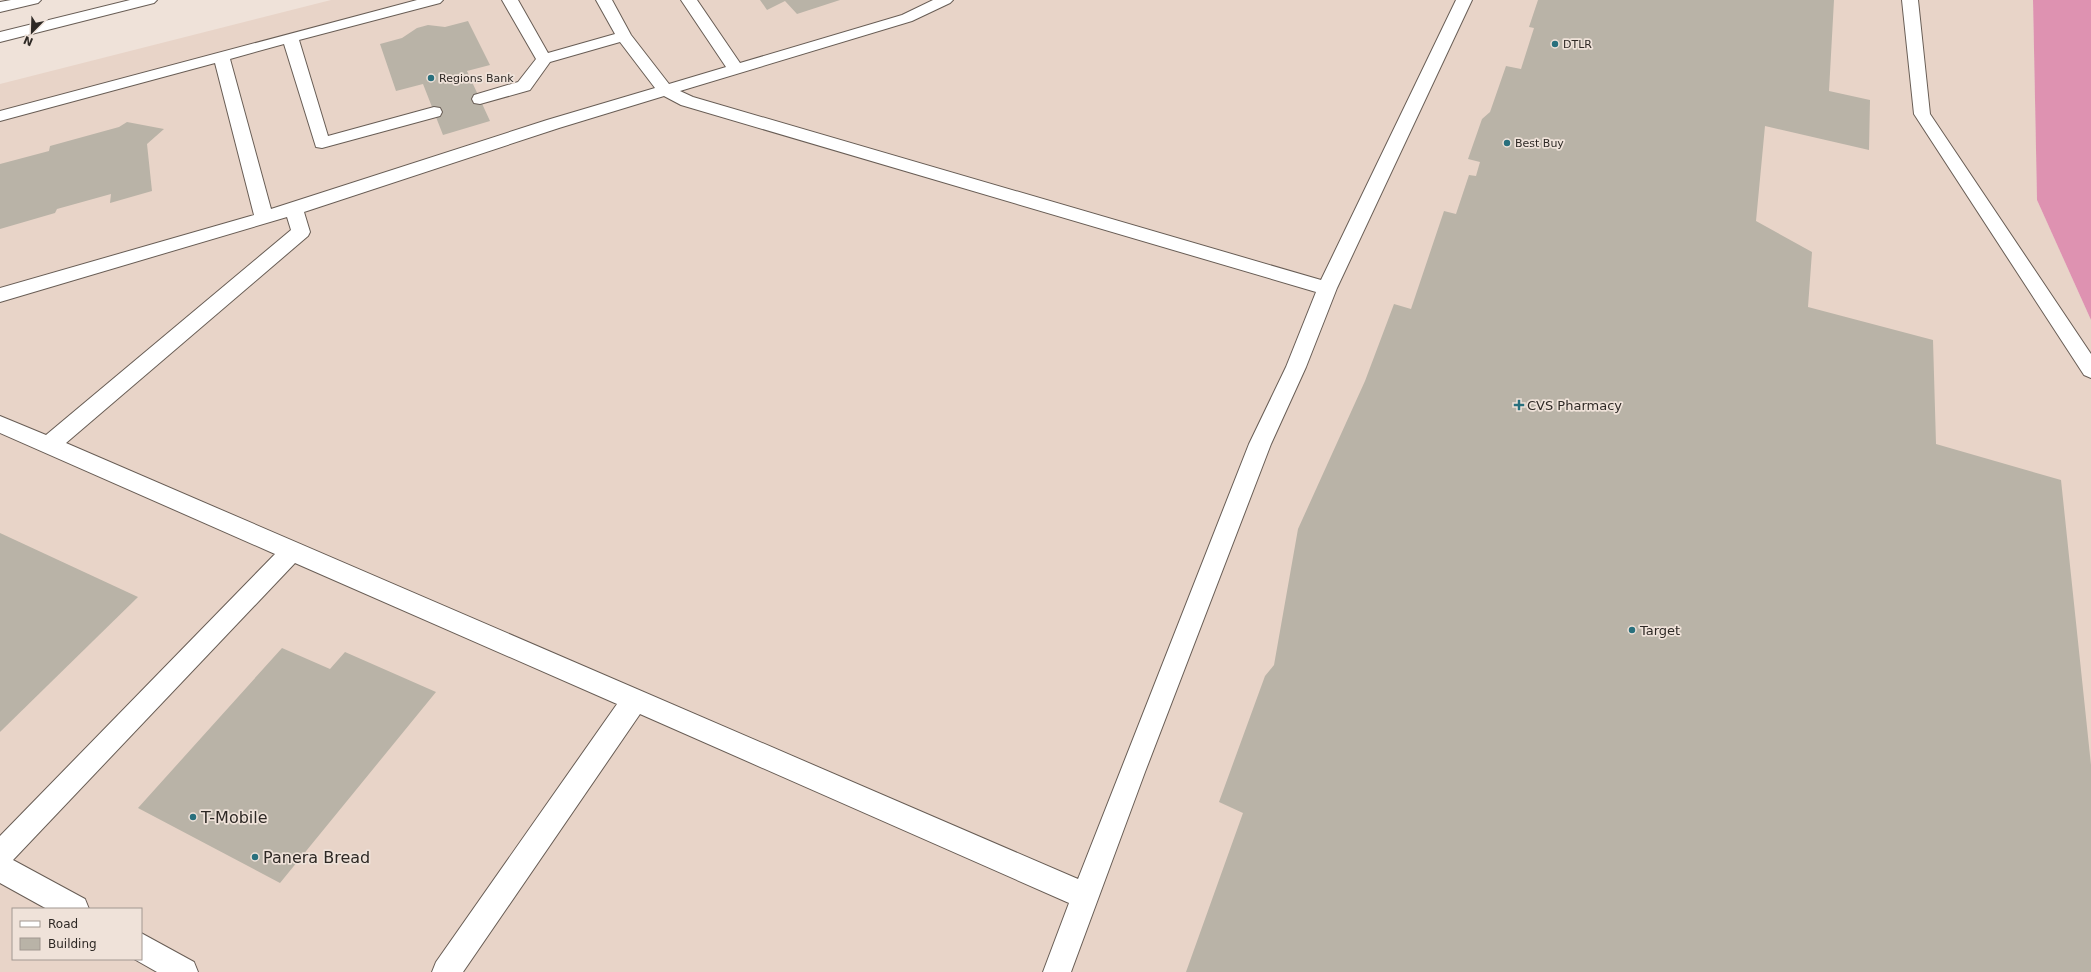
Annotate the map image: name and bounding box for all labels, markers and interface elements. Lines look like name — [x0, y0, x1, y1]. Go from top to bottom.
north arrow — [12, 12, 52, 52]
text: N — [22, 33, 35, 49]
place label: DTLR — [1563, 38, 1592, 51]
marker: DTLR — [1550, 39, 1560, 49]
place label: Regions Bank — [439, 72, 514, 85]
marker: Regions Bank — [426, 73, 436, 83]
place label: Best Buy — [1515, 137, 1564, 150]
marker: Best Buy — [1502, 138, 1512, 148]
place label: CVS Pharmacy — [1527, 398, 1622, 413]
marker: CVS Pharmacy — [1514, 400, 1524, 410]
place label: Target — [1639, 623, 1680, 638]
marker: Target — [1627, 625, 1637, 635]
place label: T-Mobile — [200, 808, 268, 827]
marker: T-Mobile — [188, 812, 198, 822]
place label: Panera Bread — [263, 848, 370, 867]
marker: Panera Bread — [250, 852, 260, 862]
legend — [12, 908, 142, 960]
text: Road — [48, 917, 78, 931]
text: Building — [48, 937, 97, 951]

